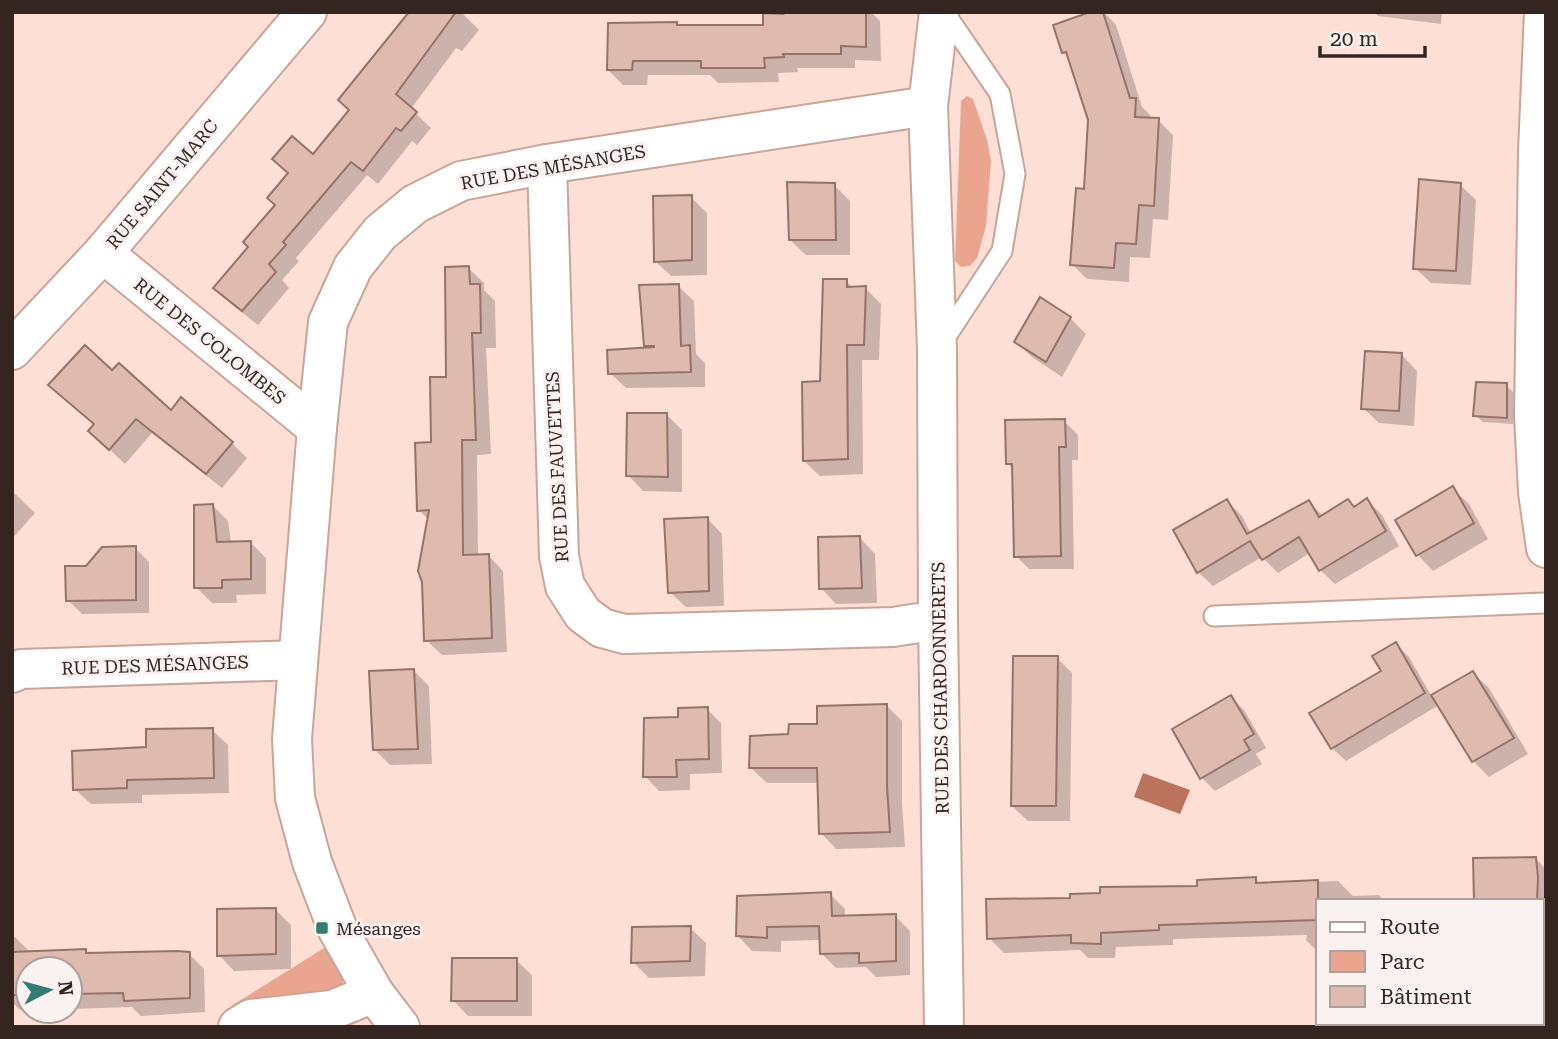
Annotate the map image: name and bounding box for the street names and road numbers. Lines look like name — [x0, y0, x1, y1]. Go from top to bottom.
street label: RUE SAINT-MARC — [102, 115, 222, 253]
street label: RUE DES MÉSANGES — [459, 140, 647, 194]
street label: RUE DES COLOMBES — [130, 273, 290, 409]
street label: RUE DES FAUVETTES — [541, 371, 573, 563]
street label: RUE DES CHARDONNERETS — [927, 562, 953, 814]
street label: RUE DES MÉSANGES — [61, 651, 249, 679]

